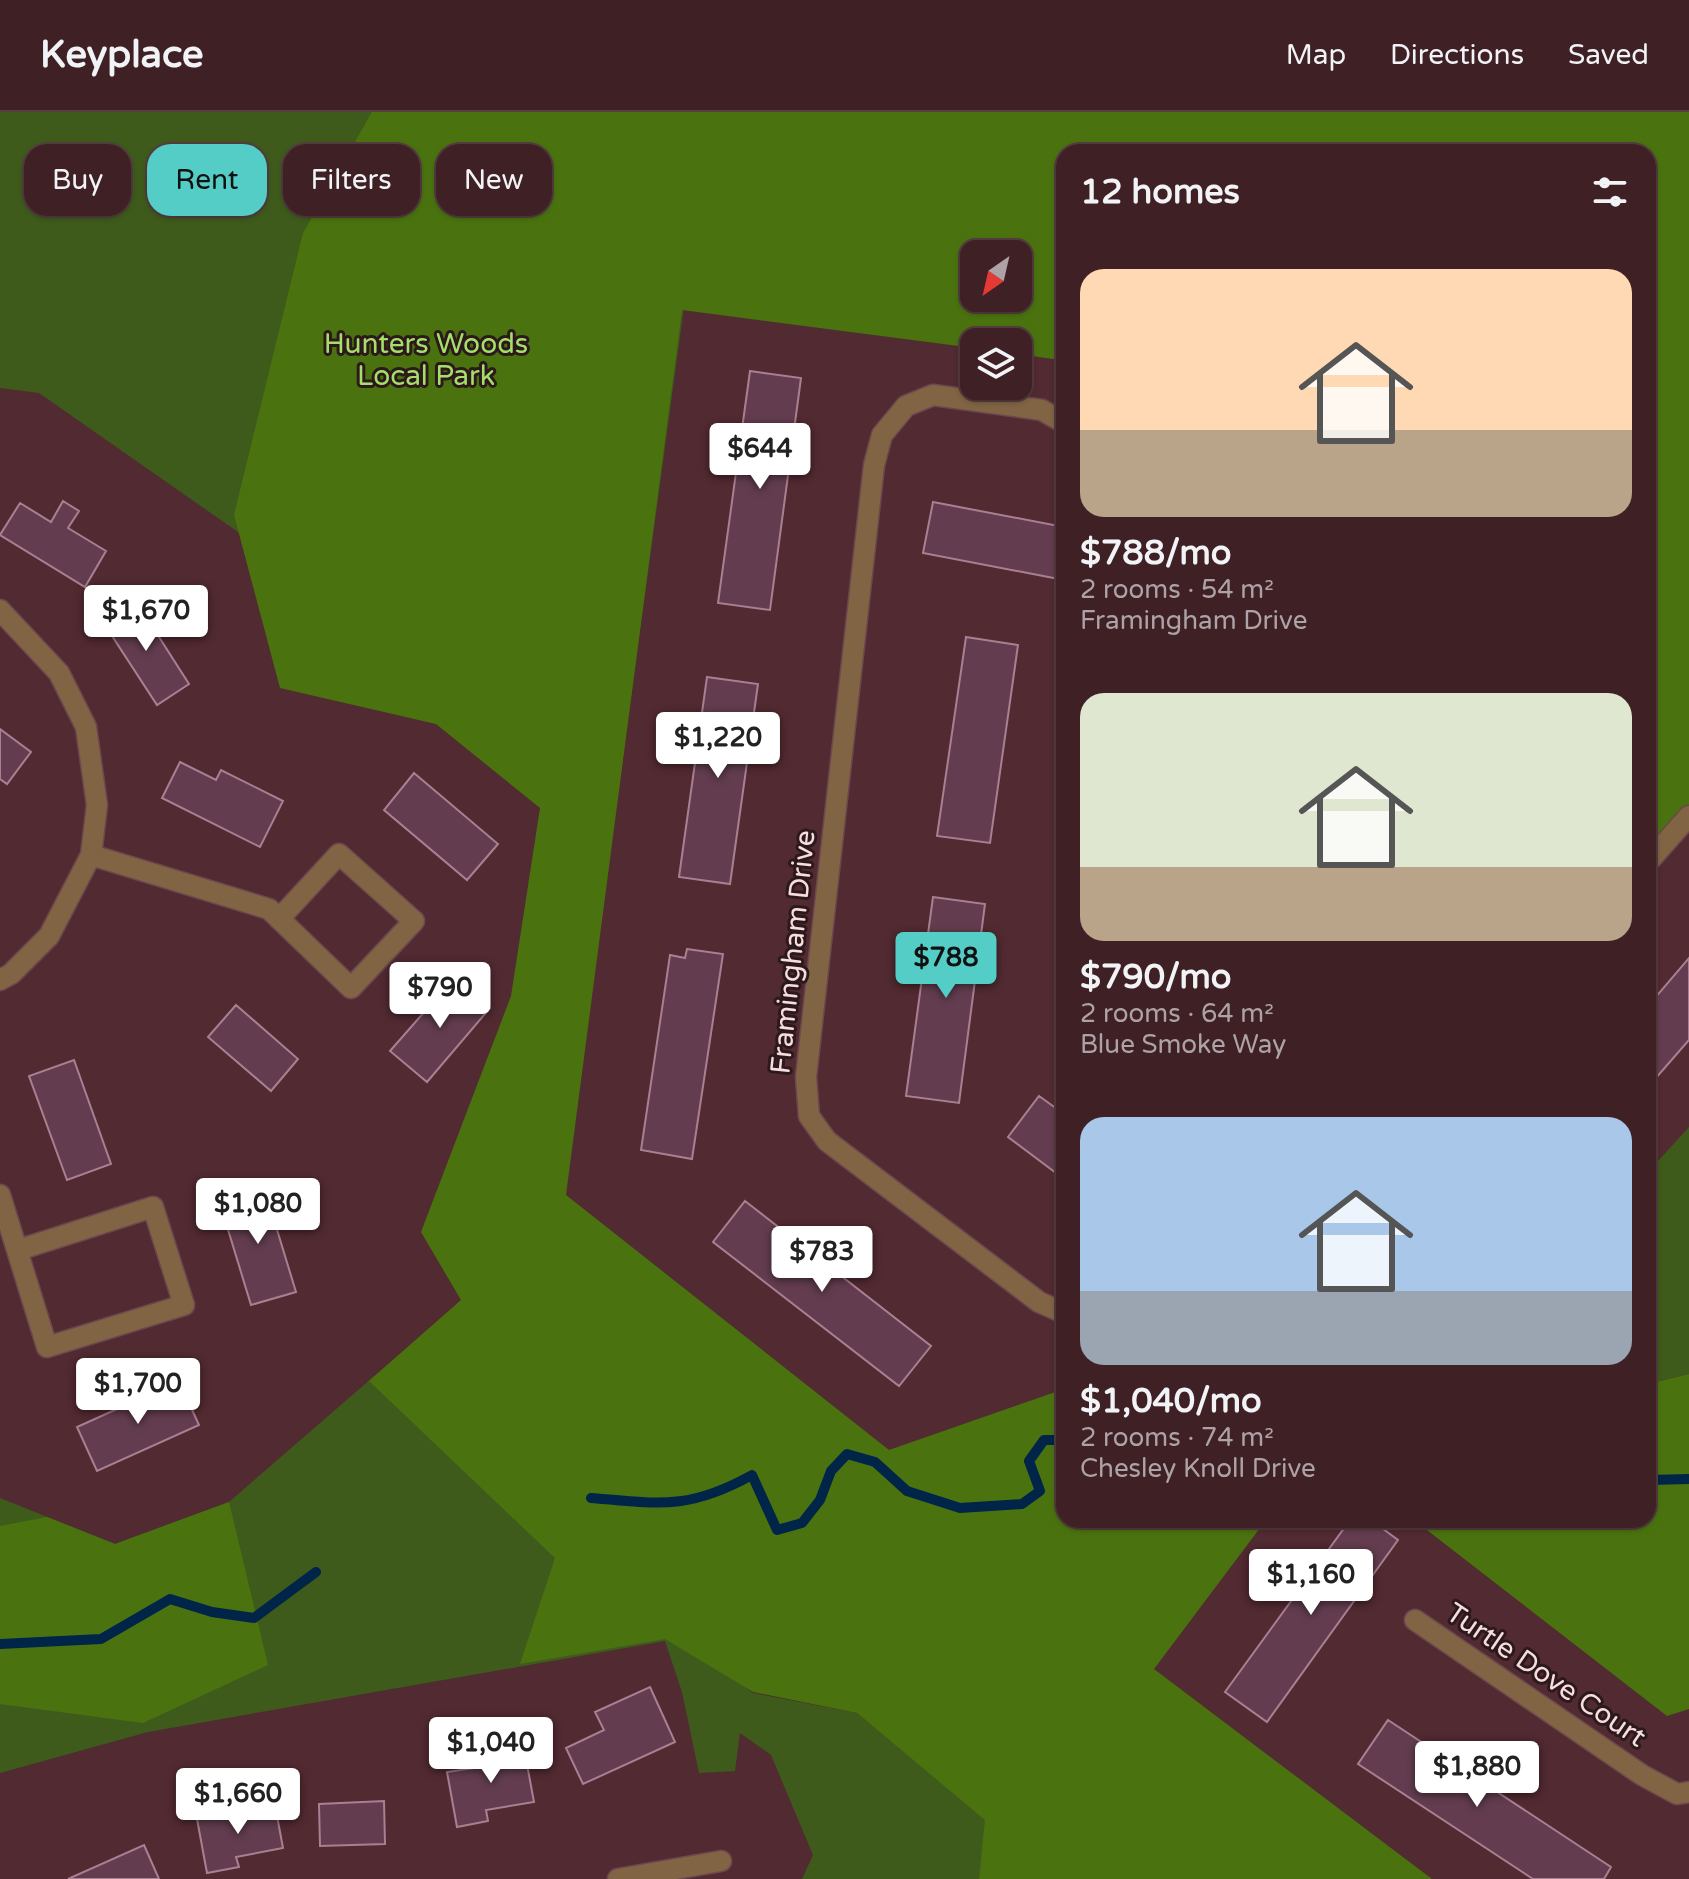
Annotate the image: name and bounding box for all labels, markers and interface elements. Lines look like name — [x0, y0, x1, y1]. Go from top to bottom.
text: Keyplace — [40, 32, 204, 78]
text: Map — [1286, 38, 1346, 72]
text: Directions — [1390, 38, 1524, 72]
text: Saved — [1568, 38, 1649, 72]
chip: Buy — [24, 144, 131, 216]
chip: Rent — [147, 144, 267, 216]
chip: Filters — [283, 144, 420, 216]
chip: New — [436, 144, 552, 216]
icon: filters — [1588, 170, 1632, 214]
text: 12 homes — [1080, 172, 1240, 213]
north arrow — [960, 240, 1032, 312]
map controls — [960, 240, 1032, 400]
icon: home — [1284, 321, 1428, 465]
park label: Hunters Woods Local Park — [324, 327, 528, 393]
button: layers — [960, 328, 1032, 400]
pin: $644 — [713, 423, 807, 491]
text: $644 — [727, 433, 793, 464]
text: $788/mo — [1080, 533, 1231, 574]
text: 2 rooms · 54 m² — [1080, 574, 1274, 605]
pin: $1,670 — [81, 585, 211, 653]
text: $1,670 — [102, 595, 190, 626]
text: Framingham Drive — [1080, 605, 1307, 636]
pin: $1,220 — [653, 712, 783, 780]
text: $1,220 — [674, 722, 762, 753]
icon: home — [1284, 745, 1428, 889]
street label: Framingham Drive — [763, 828, 823, 1076]
pin: $788 — [899, 932, 993, 1000]
text: $788 — [913, 942, 979, 973]
text: $790/mo — [1080, 957, 1231, 998]
pin: $790 — [393, 962, 487, 1030]
text: $790 — [407, 972, 473, 1003]
text: 2 rooms · 64 m² — [1080, 998, 1274, 1029]
text: Blue Smoke Way — [1080, 1029, 1286, 1060]
icon: home — [1284, 1169, 1428, 1313]
pin: $1,080 — [193, 1178, 323, 1246]
text: $1,080 — [214, 1188, 302, 1219]
pin: $783 — [775, 1226, 869, 1294]
text: $783 — [789, 1236, 855, 1267]
pin: $1,700 — [73, 1358, 203, 1426]
text: $1,700 — [94, 1368, 182, 1399]
text: $1,040/mo — [1080, 1381, 1262, 1422]
text: 2 rooms · 74 m² — [1080, 1422, 1274, 1453]
text: Chesley Knoll Drive — [1080, 1453, 1316, 1484]
pin: $1,160 — [1246, 1549, 1376, 1617]
text: $1,160 — [1267, 1559, 1355, 1590]
street label: Turtle Dove Court — [1440, 1596, 1653, 1755]
pin: $1,040 — [426, 1717, 556, 1785]
text: $1,040 — [447, 1727, 535, 1758]
pin: $1,880 — [1412, 1741, 1542, 1809]
text: $1,880 — [1433, 1751, 1521, 1782]
pin: $1,660 — [173, 1768, 303, 1836]
text: $1,660 — [194, 1778, 282, 1809]

